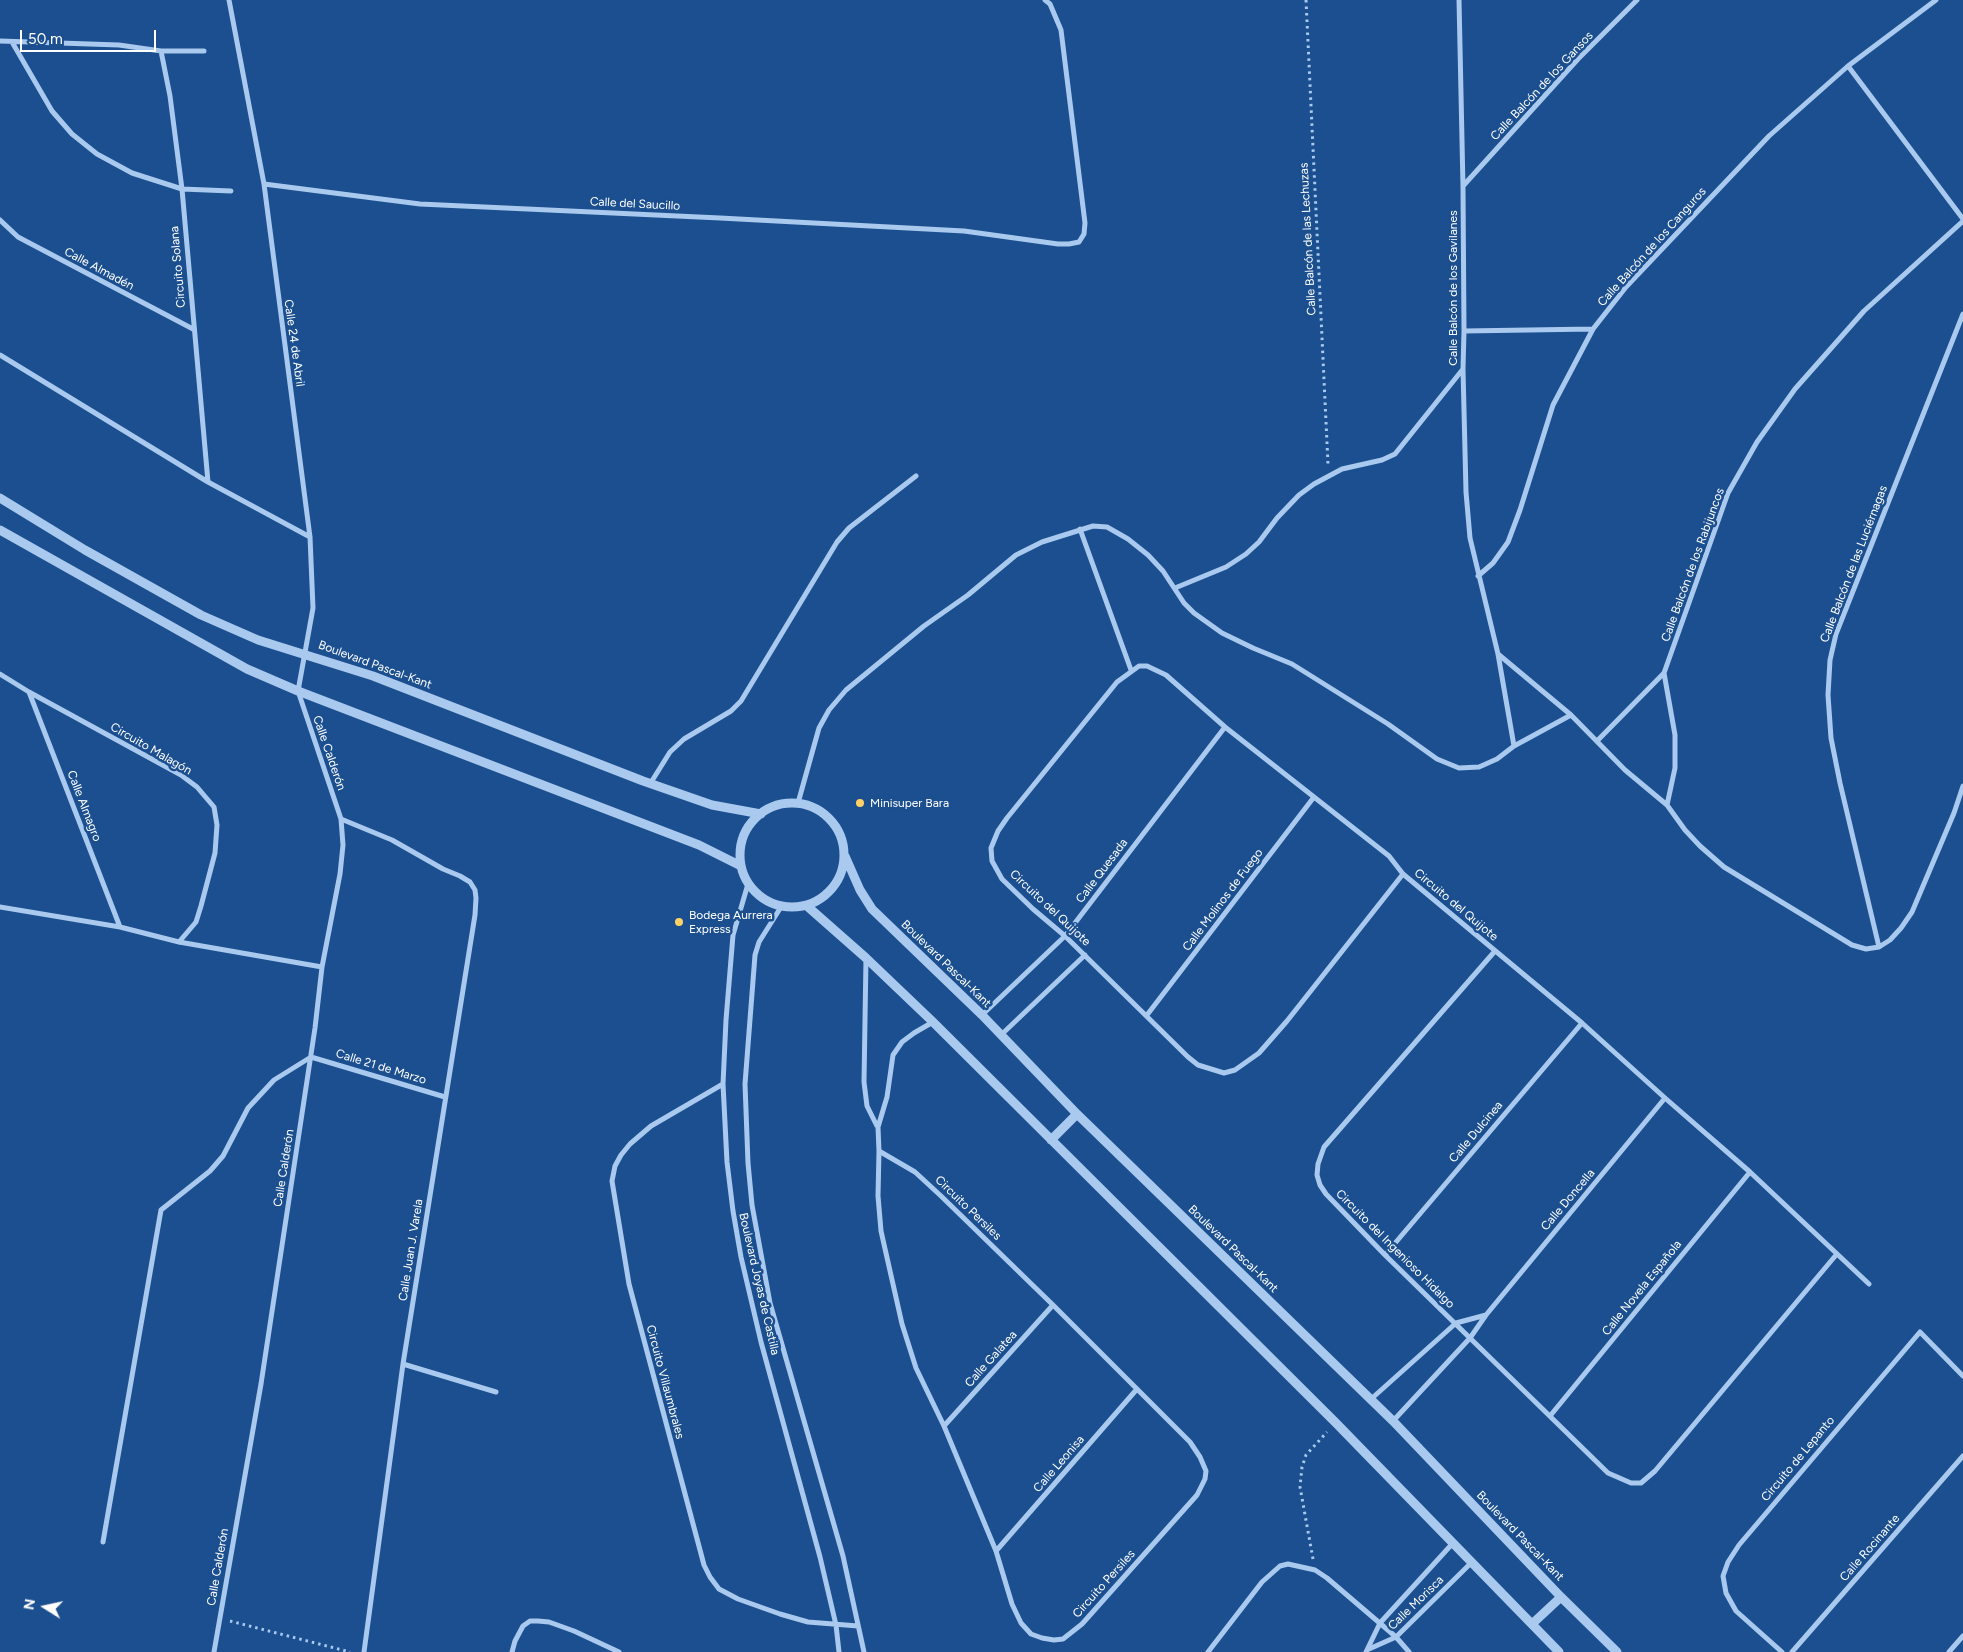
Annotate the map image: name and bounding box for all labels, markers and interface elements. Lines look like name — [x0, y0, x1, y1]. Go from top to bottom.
scale bar — [22, 20, 159, 52]
street label: Calle Balcón de los Gansos — [1488, 29, 1596, 143]
text: 50 m — [28, 30, 63, 48]
street label: Calle Balcón de las Lechuzas — [1297, 162, 1319, 316]
street label: Calle Balcón de los Canguros — [1595, 184, 1709, 310]
street label: Calle del Saucillo — [589, 194, 681, 214]
street label: Calle Balcón de los Gavilanes — [1446, 210, 1460, 366]
street label: Circuito Solana — [167, 226, 189, 308]
street label: Calle Almadén — [62, 245, 136, 293]
street label: Calle 24 de Abril — [281, 298, 307, 388]
street label: Calle Balcón de las Luciérnagas — [1817, 483, 1891, 645]
street label: Calle Balcón de los Rabijuncos — [1658, 486, 1728, 644]
street label: Boulevard Pascal-Kant — [316, 638, 434, 692]
street label: Calle Calderón — [309, 714, 349, 792]
street label: Circuito Malagón — [108, 720, 194, 778]
street label: Calle Almagro — [64, 769, 104, 843]
place label: Minisuper Bara — [870, 796, 949, 810]
marker: Minisuper Bara — [854, 797, 866, 809]
street label: Calle Quesada — [1073, 836, 1131, 906]
street label: Calle Molinos de Fuego — [1180, 846, 1266, 954]
street label: Circuito del Quijote — [1411, 866, 1501, 944]
street label: Circuito del Quijote — [1007, 867, 1093, 949]
place label: Bodega Aurrera Express — [689, 908, 773, 936]
marker: Bodega Aurrera Express — [673, 916, 685, 928]
street label: Boulevard Pascal-Kant — [898, 917, 994, 1011]
street label: Calle 21 de Marzo — [334, 1046, 428, 1088]
street label: Calle Dulcinea — [1446, 1098, 1506, 1166]
street label: Calle Calderón — [271, 1128, 297, 1208]
street label: Calle Doncella — [1538, 1166, 1598, 1234]
street label: Circuito Persiles — [932, 1173, 1004, 1243]
street label: Circuito del Ingenioso Hidalgo — [1333, 1187, 1457, 1311]
street label: Calle Juan J. Varela — [396, 1198, 426, 1302]
street label: Boulevard Pascal-Kant — [1185, 1202, 1281, 1296]
street label: Boulevard Joyas de Castilla — [736, 1211, 782, 1357]
street label: Calle Novela Española — [1599, 1237, 1685, 1339]
street label: Circuito Villaumbrales — [643, 1323, 687, 1441]
street label: Calle Galatea — [962, 1328, 1020, 1390]
street label: Circuito de Lepanto — [1758, 1414, 1838, 1504]
street label: Calle Leonisa — [1030, 1433, 1088, 1495]
street label: Boulevard Pascal-Kant — [1473, 1488, 1567, 1584]
street label: Calle Rocinante — [1837, 1512, 1903, 1584]
street label: Calle Calderón — [204, 1527, 232, 1607]
street label: Circuito Persiles — [1070, 1547, 1138, 1621]
street label: Calle Morisca — [1385, 1573, 1447, 1633]
north arrow — [20, 1582, 70, 1632]
text: N — [20, 1598, 39, 1611]

